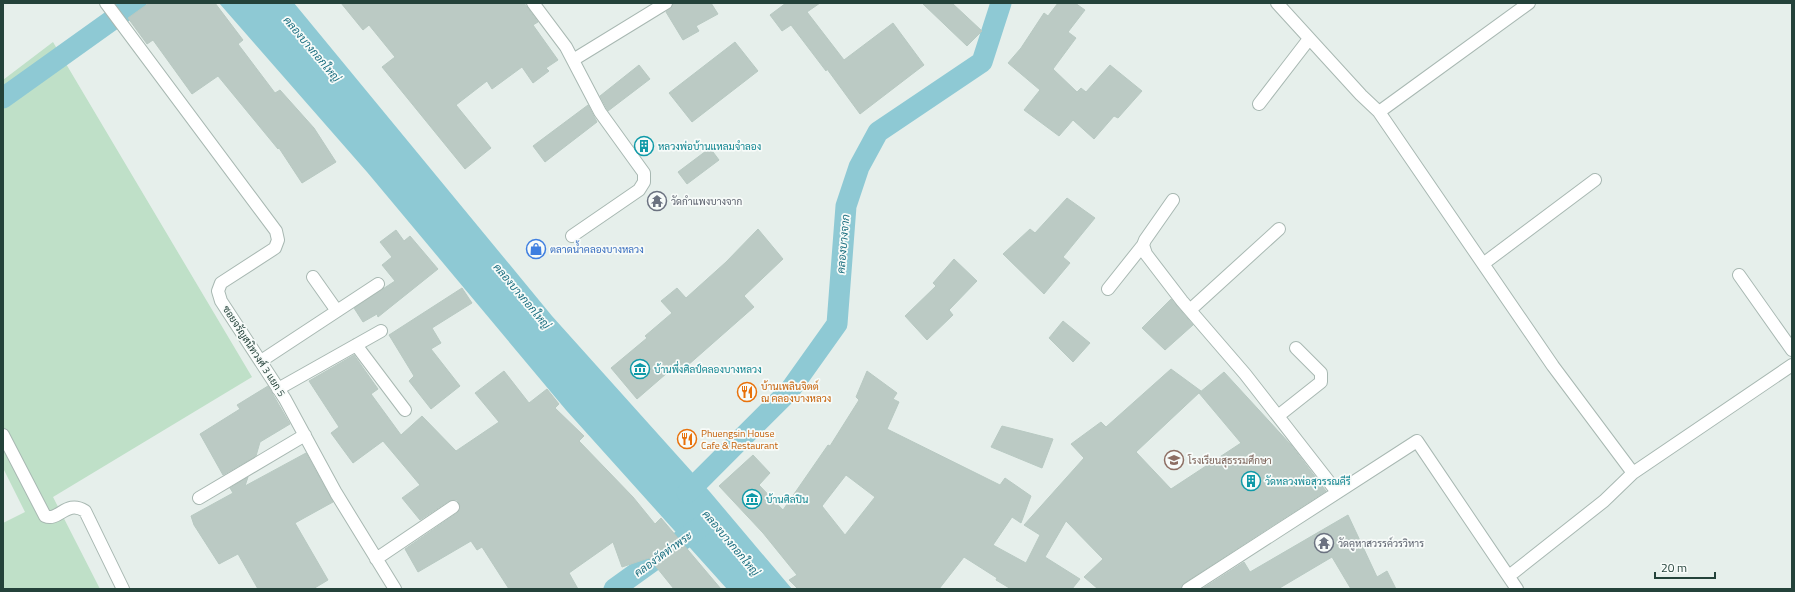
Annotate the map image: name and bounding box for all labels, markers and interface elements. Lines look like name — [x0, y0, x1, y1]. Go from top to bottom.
water label: คลองบางกอกใหญ่ — [280, 13, 345, 86]
building icon: หลวงพ่อบ้านแหลมจำลอง — [633, 135, 655, 157]
place label: หลวงพ่อบ้านแหลมจำลอง — [658, 139, 761, 154]
temple icon: วัดกำแพงบางจาก — [646, 190, 668, 212]
place label: วัดกำแพงบางจาก — [671, 194, 742, 209]
water label: คลองบางจาก — [832, 214, 854, 274]
shop icon: ตลาดน้ำคลองบางหลวง — [525, 238, 547, 260]
place label: ตลาดน้ำคลองบางหลวง — [550, 240, 644, 257]
water label: คลองบางกอกใหญ่ — [490, 260, 555, 333]
street label: ซอยจรัญสนิทวงศ์ 3 แยก 5 — [219, 302, 289, 400]
museum icon: บ้านพึ่งศิลป์คลองบางหลวง — [629, 358, 651, 380]
place label: บ้านพึ่งศิลป์คลองบางหลวง — [654, 361, 762, 377]
place label: บ้านเพลินจิตต์ ณ คลองบางหลวง — [761, 379, 831, 406]
restaurant icon: บ้านเพลินจิตต์ ณ คลองบางหลวง — [736, 381, 758, 403]
place label: Phuengsin House Cafe & Restaurant — [701, 426, 778, 453]
restaurant icon: Phuengsin House Cafe & Restaurant — [676, 428, 698, 450]
school or university icon: โรงเรียนสุธรรมศึกษา — [1163, 449, 1185, 471]
place label: โรงเรียนสุธรรมศึกษา — [1187, 453, 1272, 468]
building icon: วัดหลวงพ่อสุวรรณคีรี — [1240, 470, 1262, 492]
place label: วัดหลวงพ่อสุวรรณคีรี — [1265, 474, 1351, 489]
museum icon: บ้านศิลปิน — [741, 488, 763, 510]
place label: บ้านศิลปิน — [766, 492, 808, 507]
water label: คลองบางกอกใหญ่ — [699, 507, 764, 580]
water label: คลองวัดท่าพระ — [631, 527, 695, 581]
temple icon: วัดคูหาสวรรค์วรวิหาร — [1313, 532, 1335, 554]
place label: วัดคูหาสวรรค์วรวิหาร — [1338, 536, 1424, 551]
scale bar — [1655, 554, 1715, 580]
text: 20 m — [1661, 558, 1687, 577]

